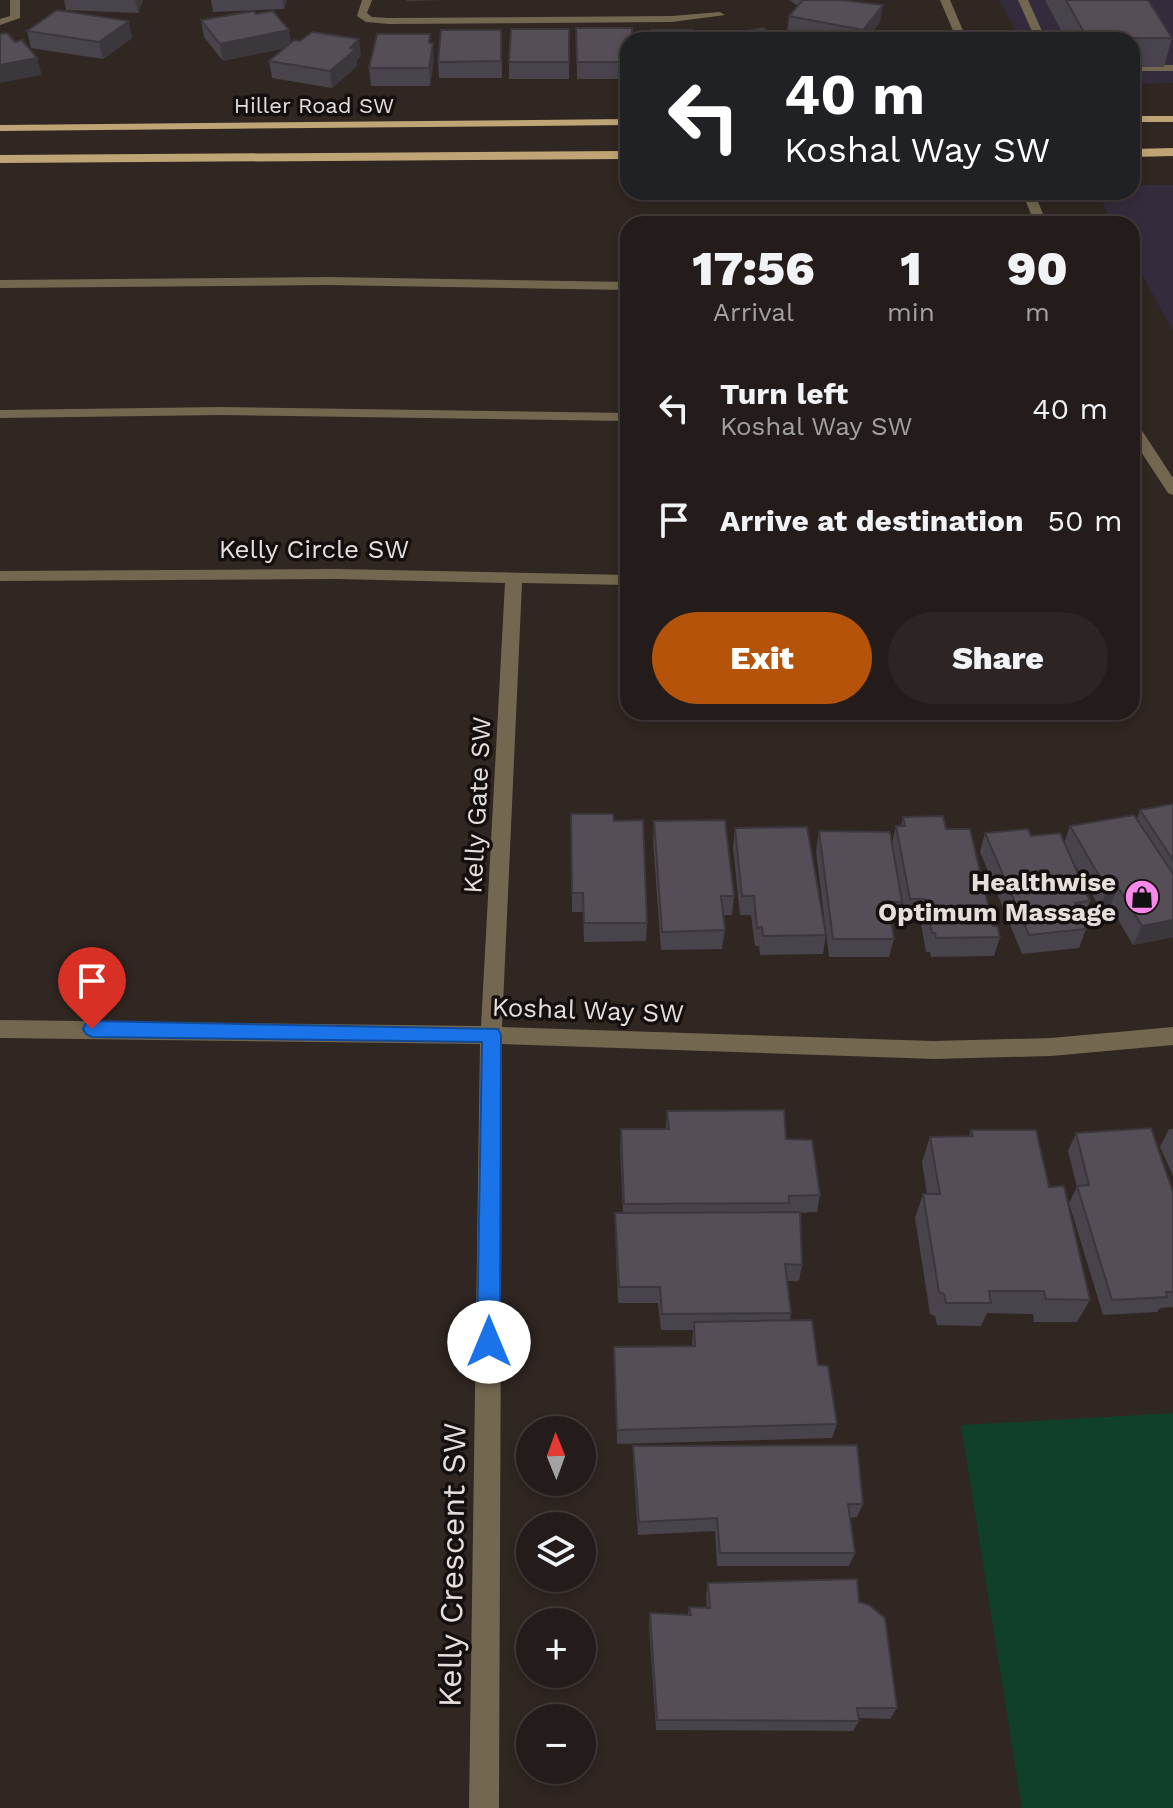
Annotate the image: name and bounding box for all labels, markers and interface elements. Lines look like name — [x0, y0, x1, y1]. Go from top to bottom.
text: 40 m — [784, 62, 925, 128]
icon: left — [652, 64, 756, 168]
street label: Hiller Road SW — [234, 93, 394, 118]
text: Koshal Way SW — [784, 129, 1050, 171]
text: 17:56 — [692, 240, 815, 297]
text: 1 — [900, 240, 922, 297]
text: 90 — [1007, 240, 1068, 297]
text: Arrival — [713, 297, 794, 327]
text: min — [887, 297, 935, 327]
text: m — [1025, 297, 1050, 327]
text: Turn left — [720, 376, 848, 411]
icon: left — [652, 386, 696, 430]
text: 40 m — [1032, 391, 1108, 426]
text: Koshal Way SW — [720, 411, 912, 441]
icon: arrive — [652, 498, 696, 542]
text: Arrive at destination — [720, 503, 1024, 538]
text: 50 m — [1048, 503, 1123, 538]
street label: Kelly Circle SW — [219, 534, 409, 564]
button: Exit — [652, 612, 872, 704]
button: Share — [888, 612, 1108, 704]
street label: Kelly Gate SW — [457, 716, 497, 894]
place label: Healthwise Optimum Massage — [878, 867, 1116, 927]
shop icon: Healthwise Optimum Massage — [1123, 878, 1161, 916]
pin — [58, 947, 126, 1029]
icon: arrive — [70, 959, 114, 1003]
street label: Koshal Way SW — [491, 992, 685, 1028]
position arrow — [447, 1300, 531, 1384]
north arrow — [516, 1416, 596, 1496]
map controls — [516, 1416, 596, 1784]
street label: Kelly Crescent SW — [431, 1422, 473, 1708]
button: layers — [516, 1512, 596, 1592]
button: + — [516, 1608, 596, 1688]
button: − — [516, 1704, 596, 1784]

